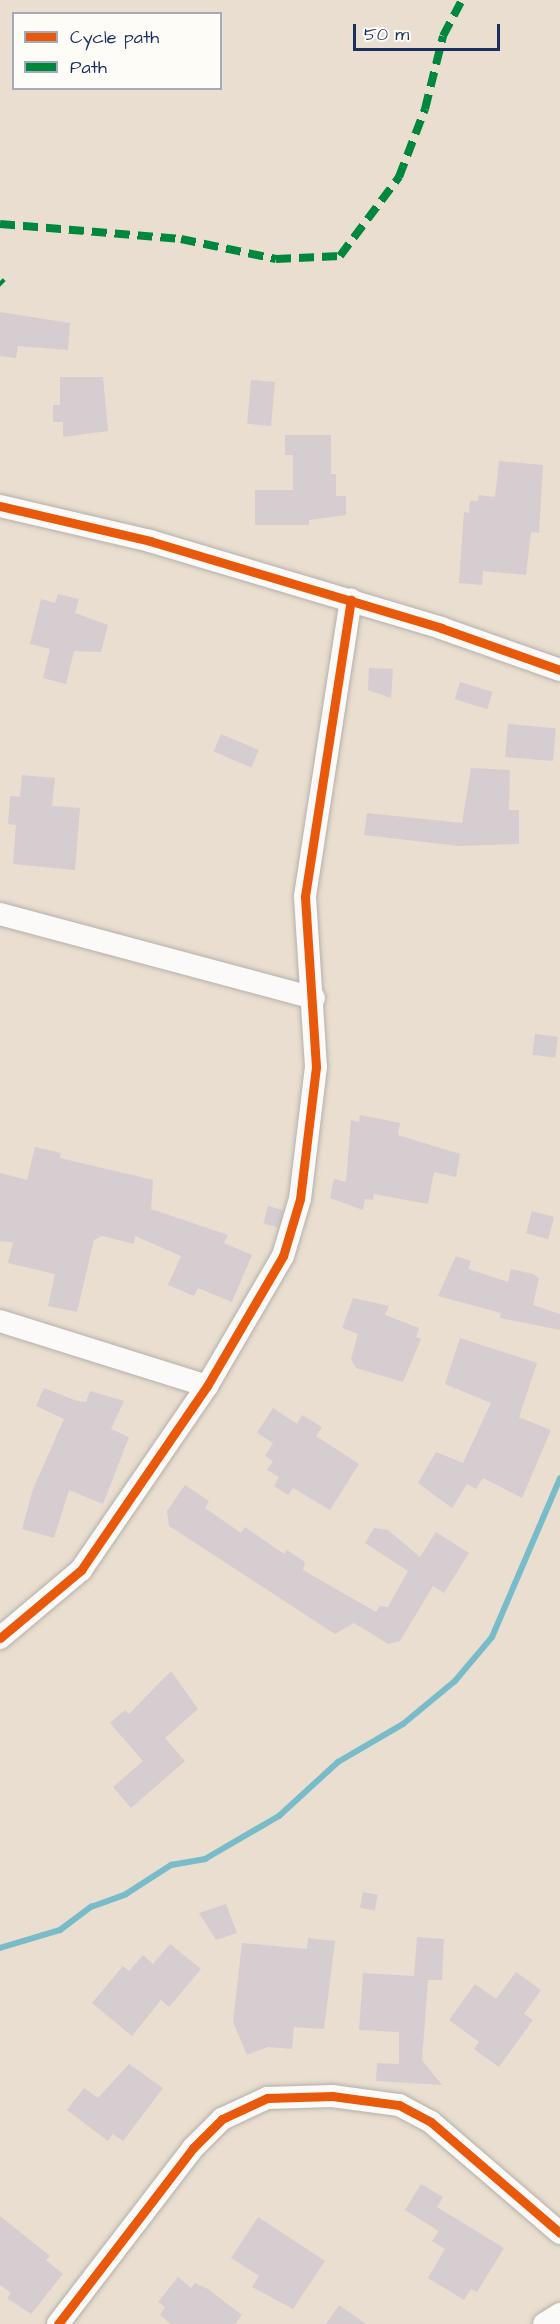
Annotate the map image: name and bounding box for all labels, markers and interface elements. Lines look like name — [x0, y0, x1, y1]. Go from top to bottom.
legend — [12, 12, 222, 90]
scale bar — [356, 12, 503, 50]
text: 50 m — [364, 22, 409, 47]
text: Cycle path — [70, 25, 159, 50]
text: Path — [70, 55, 107, 80]

